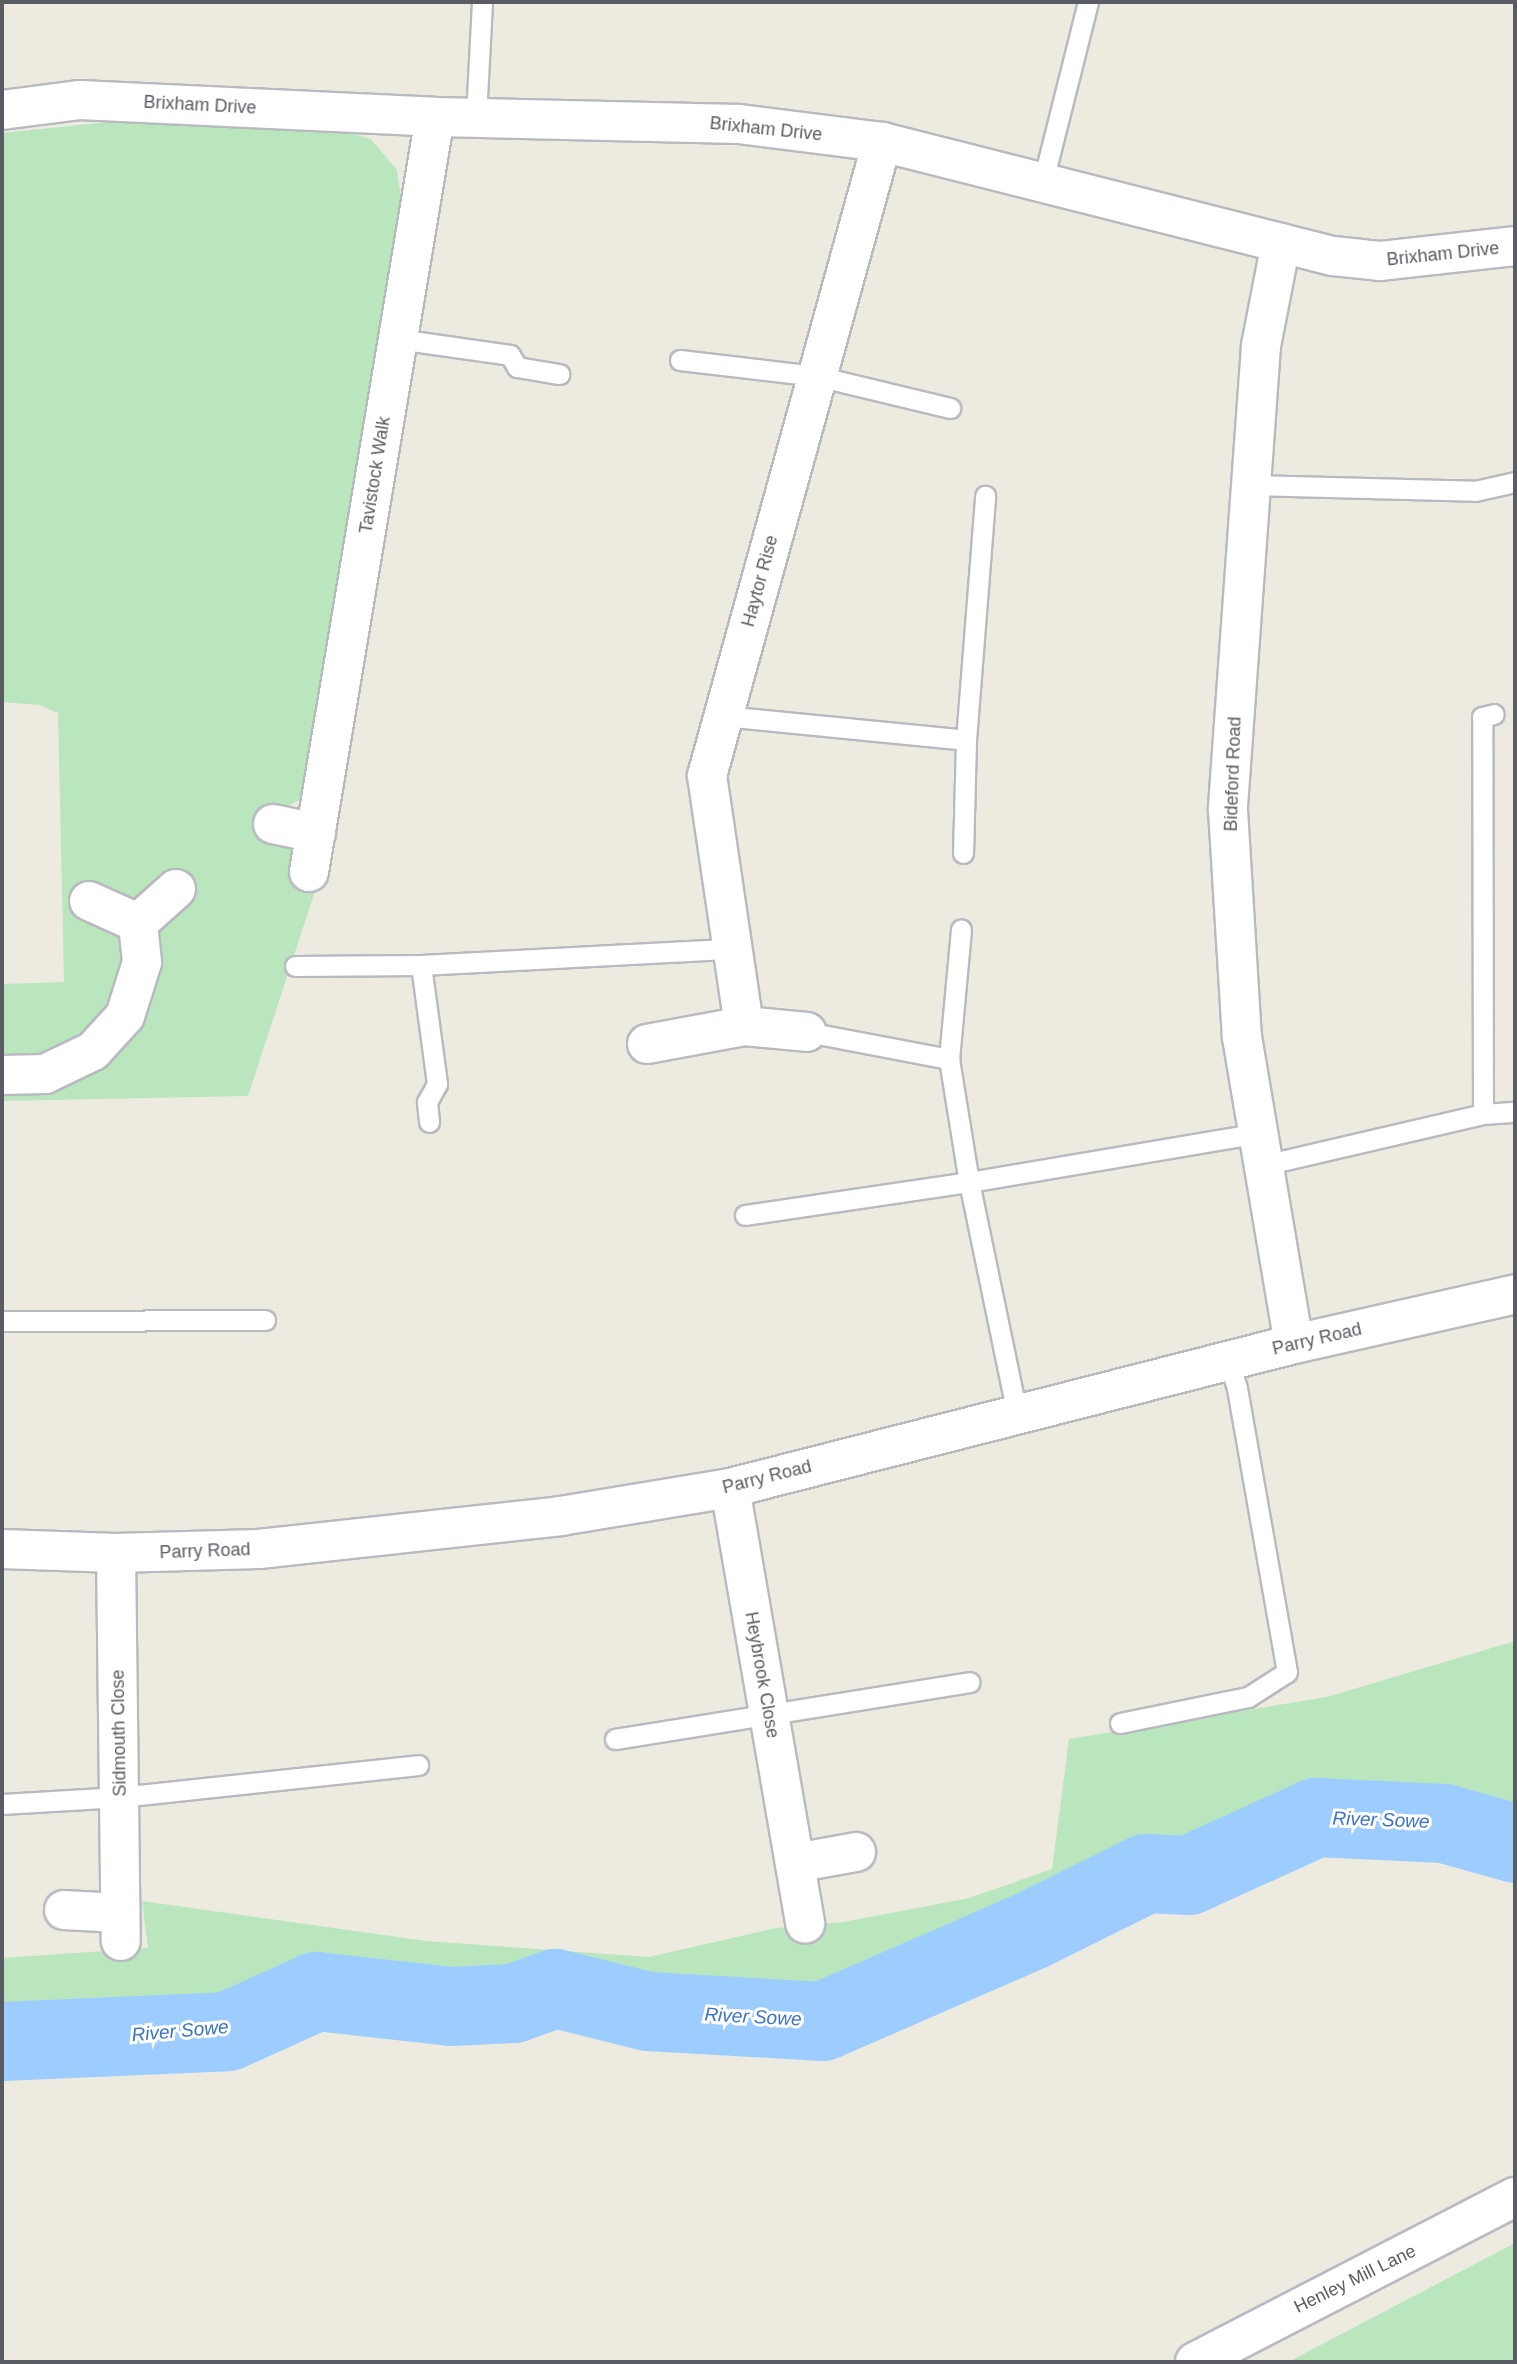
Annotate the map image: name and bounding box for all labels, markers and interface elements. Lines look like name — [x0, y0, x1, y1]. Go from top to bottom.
street label: Brixham Drive — [143, 91, 257, 119]
street label: Brixham Drive — [709, 112, 823, 146]
street label: Brixham Drive — [1386, 237, 1500, 271]
street label: Tavistock Walk — [355, 415, 395, 535]
street label: Haytor Rise — [737, 533, 783, 629]
street label: Bideford Road — [1220, 716, 1246, 832]
street label: Parry Road — [1270, 1318, 1364, 1360]
street label: Parry Road — [720, 1456, 814, 1498]
street label: Parry Road — [159, 1539, 251, 1563]
street label: Heybrook Close — [740, 1610, 784, 1740]
street label: Sidmouth Close — [107, 1669, 131, 1797]
water label: River Sowe — [1332, 1807, 1430, 1833]
water label: River Sowe — [704, 2003, 802, 2031]
water label: River Sowe — [131, 2015, 229, 2047]
street label: Henley Mill Lane — [1290, 2240, 1420, 2318]

